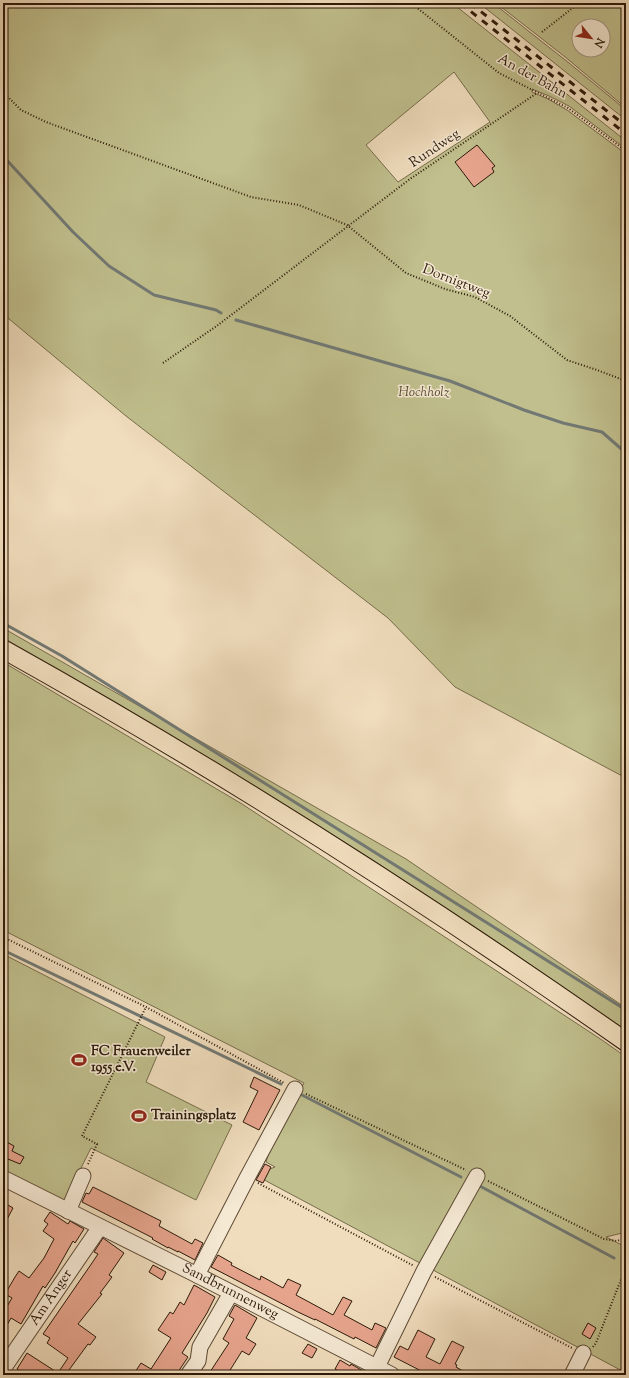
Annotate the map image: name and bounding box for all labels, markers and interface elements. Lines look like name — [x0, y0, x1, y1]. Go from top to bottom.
north arrow — [571, 18, 611, 58]
text: N — [590, 34, 608, 50]
street label: An der Bahn — [494, 50, 570, 104]
street label: Rundweg — [406, 125, 464, 173]
street label: Dornigtweg — [419, 260, 493, 304]
park label: Hochholz — [398, 383, 450, 403]
place label: FC Frauenweiler 1955 e.V. — [91, 1042, 191, 1078]
sports icon: FC Frauenweiler 1955 e.V. — [70, 1051, 88, 1069]
place label: Trainingsplatz — [151, 1106, 237, 1126]
sports icon: Trainingsplatz — [130, 1107, 148, 1125]
street label: Sandbrunnenweg — [178, 1259, 282, 1325]
street label: Am Anger — [25, 1265, 78, 1330]

